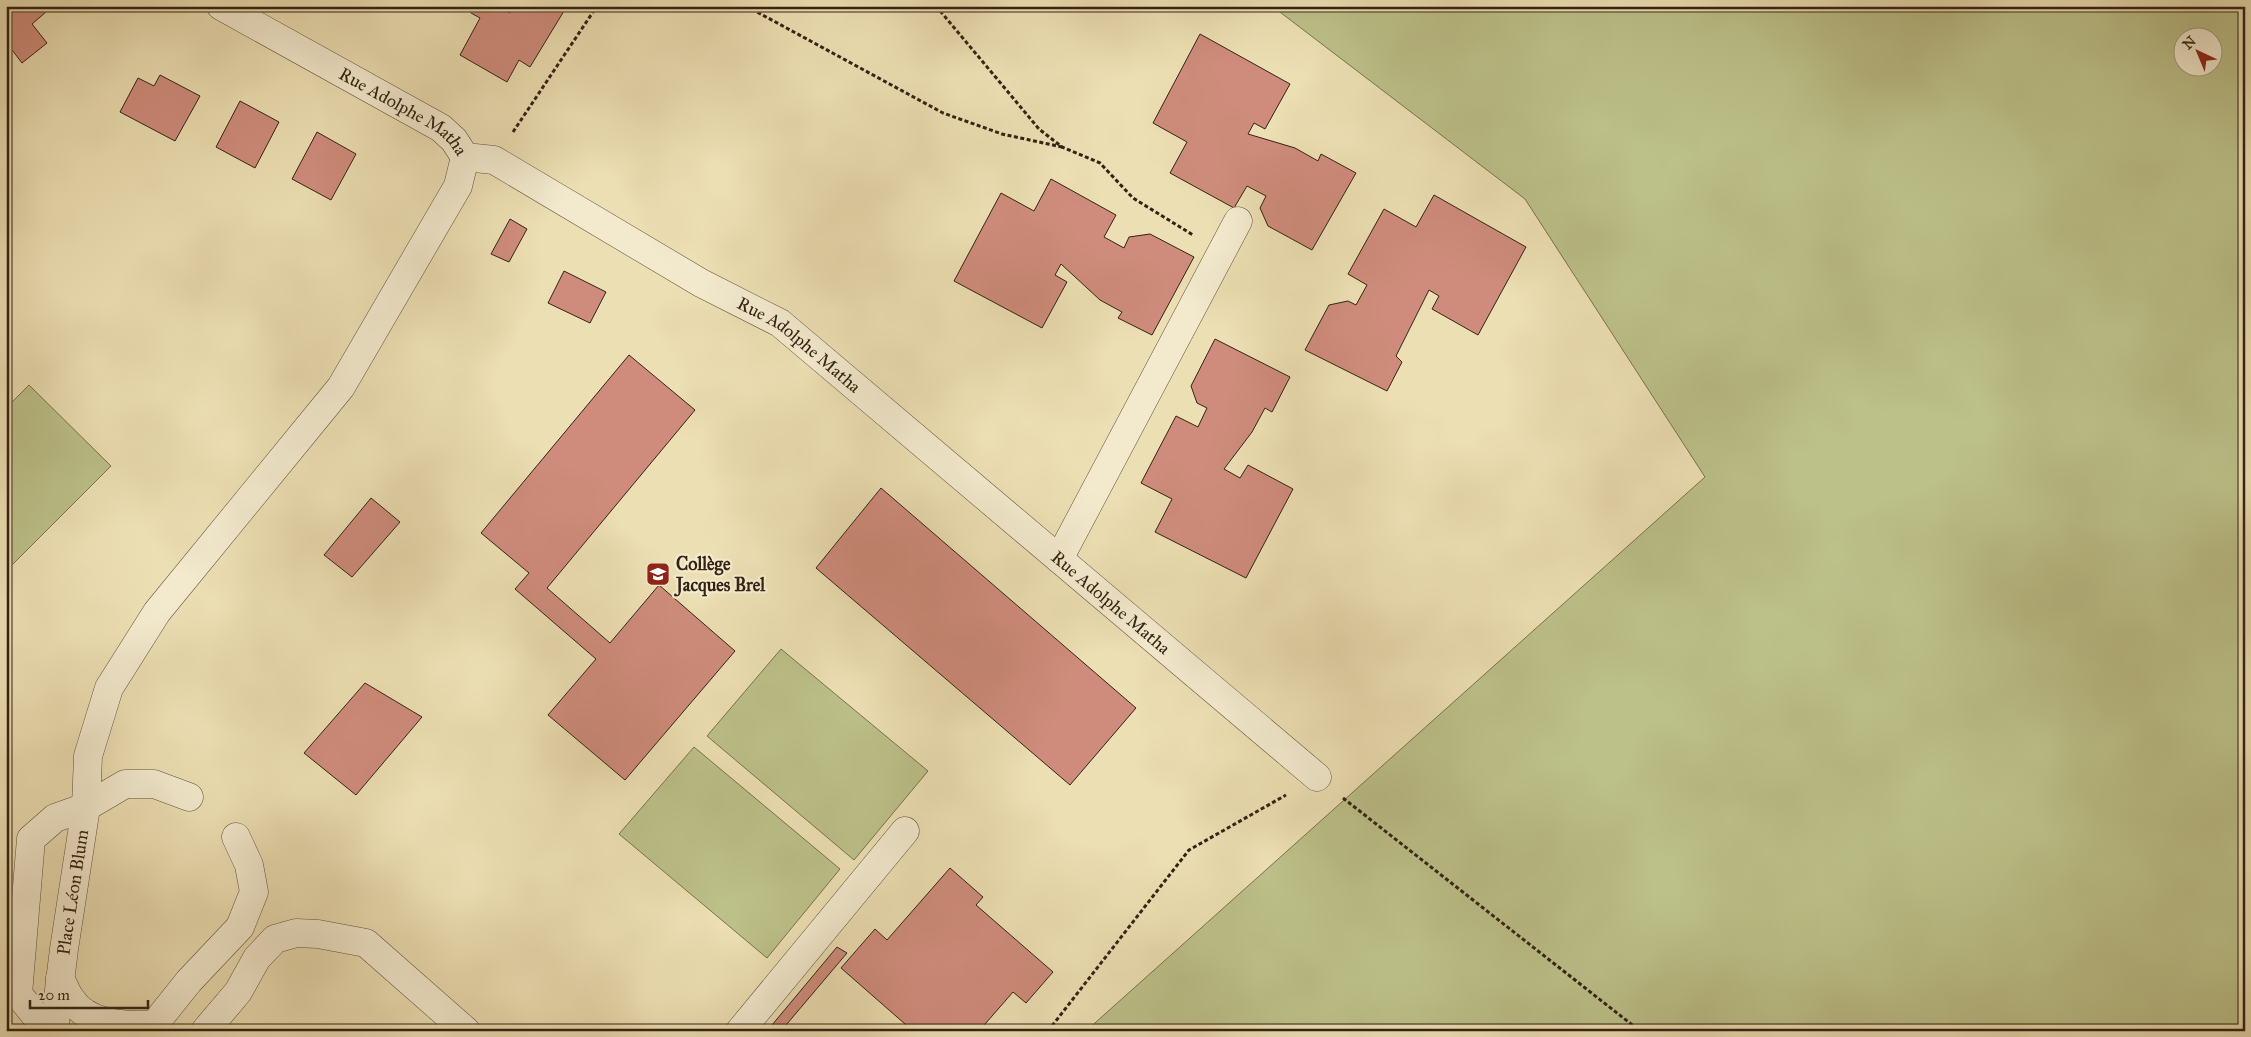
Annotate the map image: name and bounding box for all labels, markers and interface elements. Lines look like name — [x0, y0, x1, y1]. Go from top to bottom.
north arrow — [2174, 28, 2224, 78]
text: N — [2179, 33, 2200, 53]
street label: Rue Adolphe Matha — [335, 63, 472, 160]
street label: Rue Adolphe Matha — [734, 292, 866, 398]
street label: Rue Adolphe Matha — [1047, 546, 1175, 659]
place label: Collège Jacques Brel — [674, 553, 766, 597]
school or university icon: Collège Jacques Brel — [645, 561, 671, 587]
street label: Place Léon Blum — [52, 828, 93, 956]
scale bar — [30, 977, 148, 1009]
text: 20 m — [38, 986, 70, 1004]

